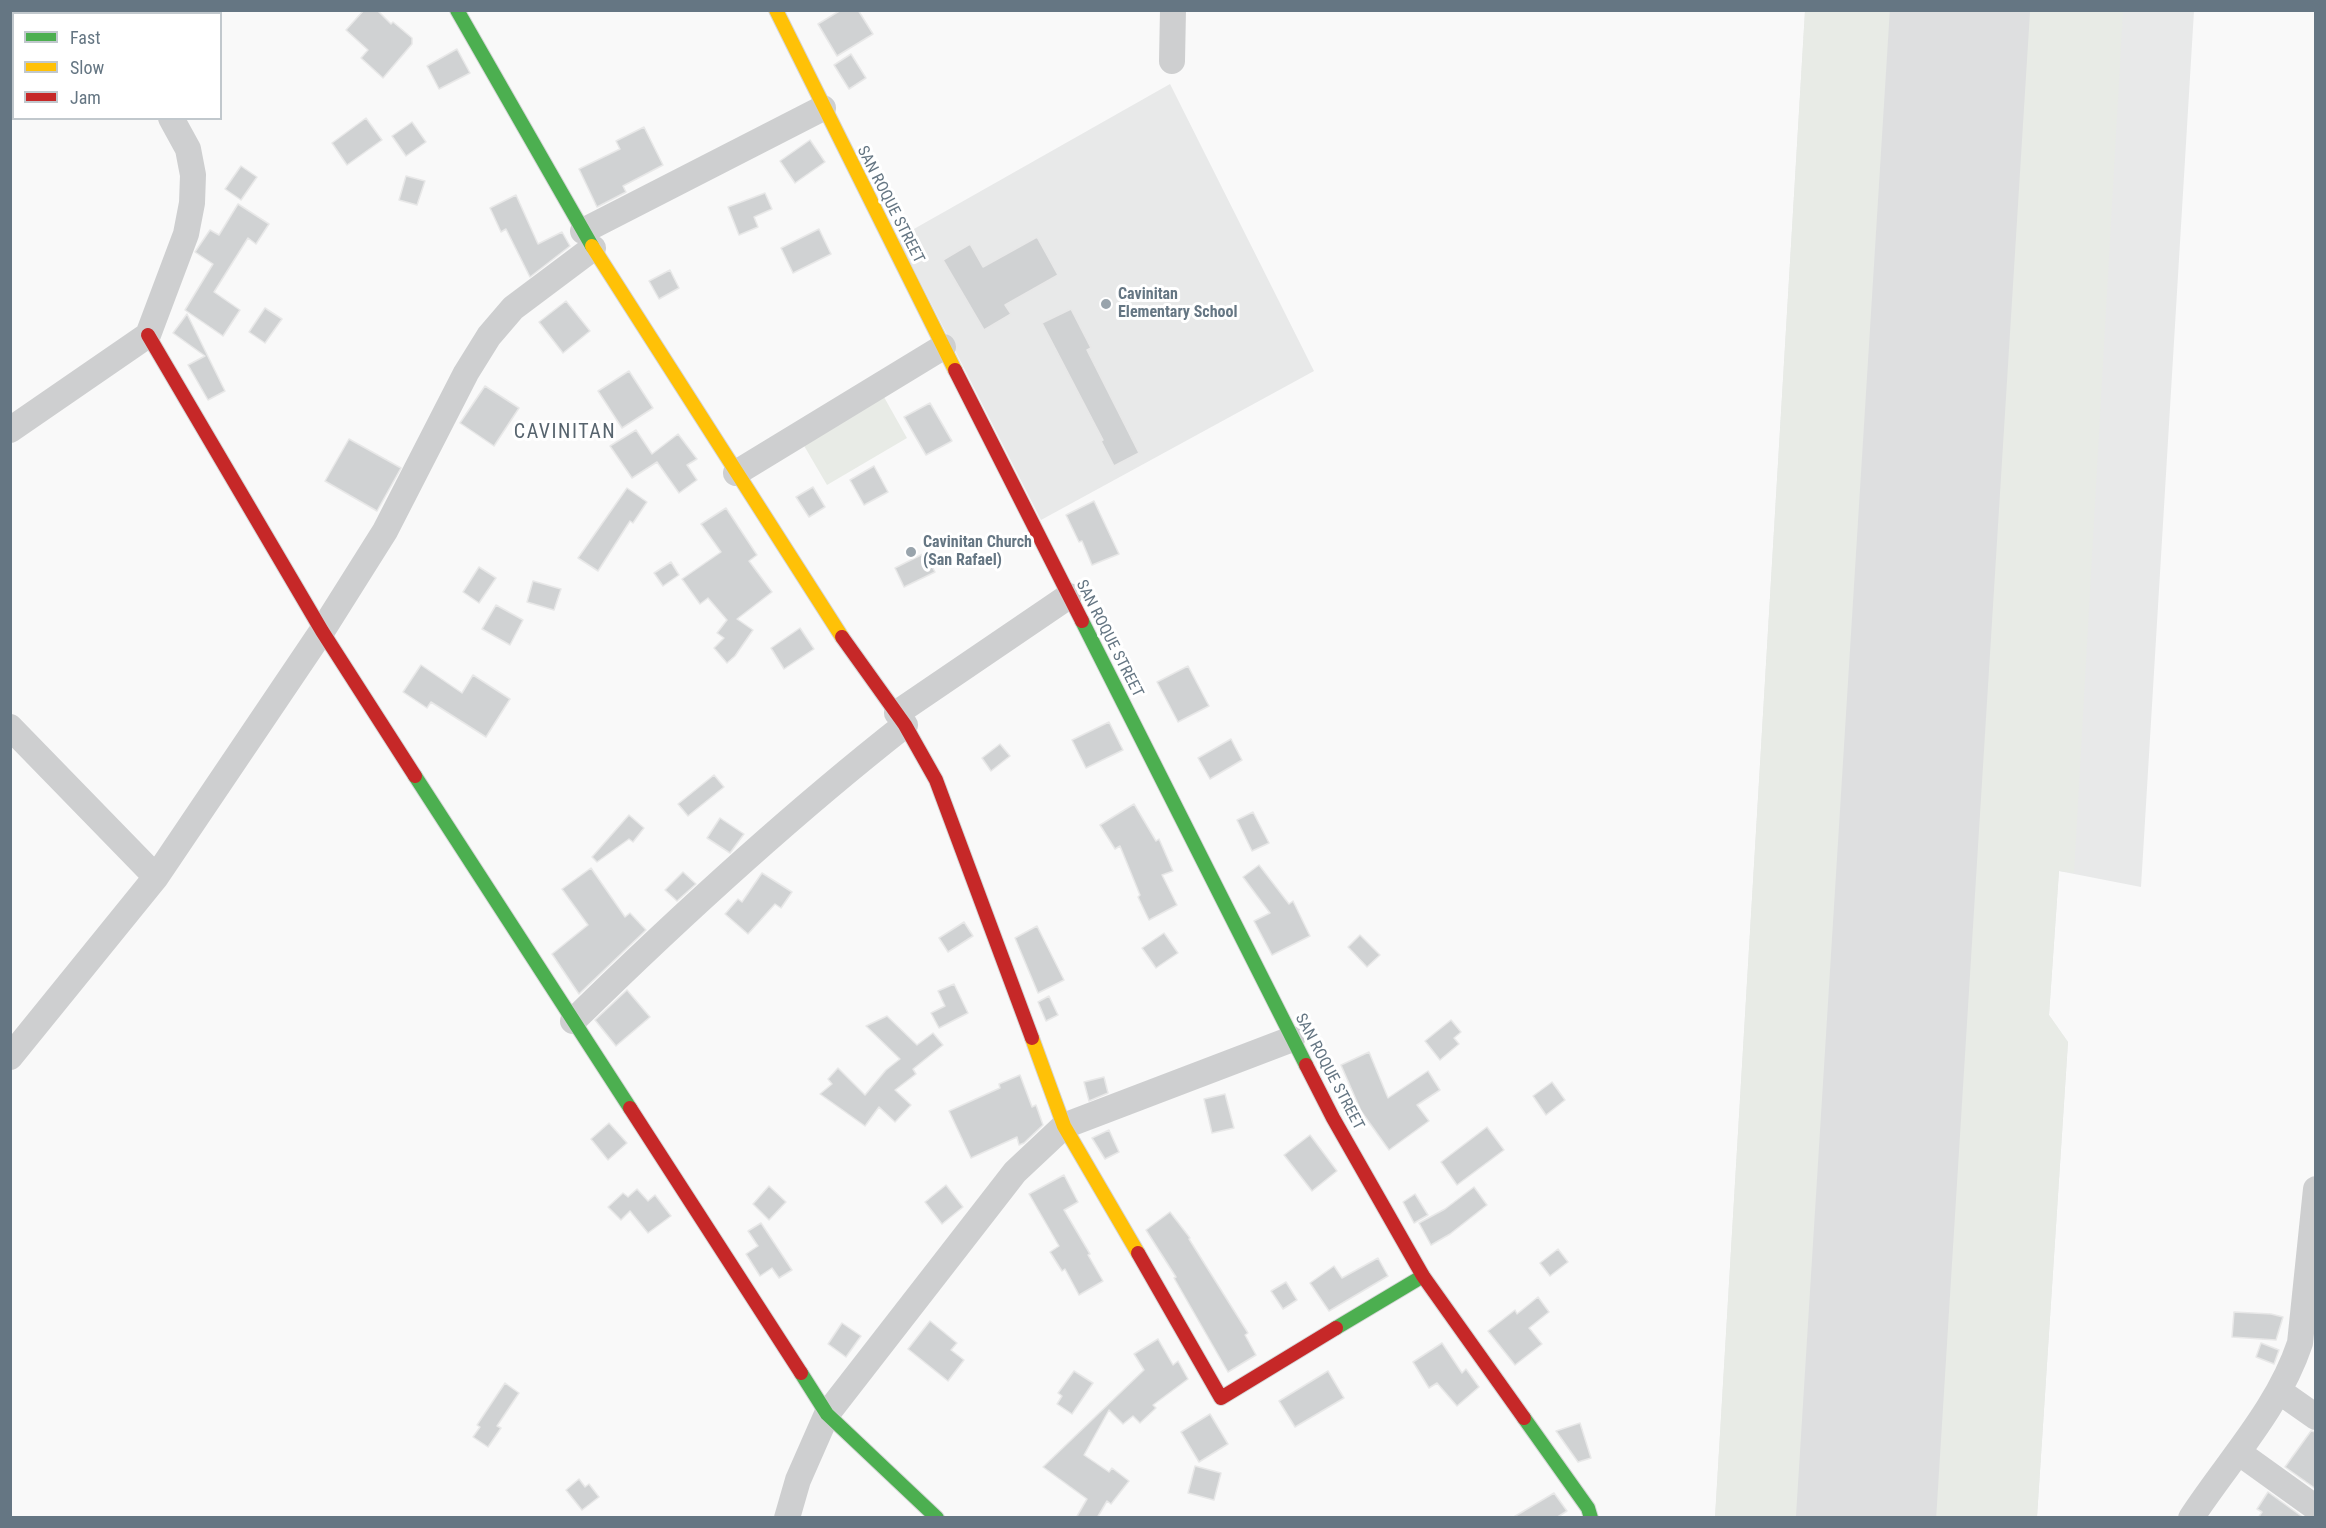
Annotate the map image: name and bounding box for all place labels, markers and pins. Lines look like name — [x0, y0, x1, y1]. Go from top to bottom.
place label: Cavinitan Elementary School — [1118, 285, 1237, 323]
marker: Cavinitan Elementary School — [1099, 297, 1113, 311]
place label: Cavinitan Church (San Rafael) — [923, 533, 1032, 571]
marker: Cavinitan Church (San Rafael) — [904, 545, 918, 559]

